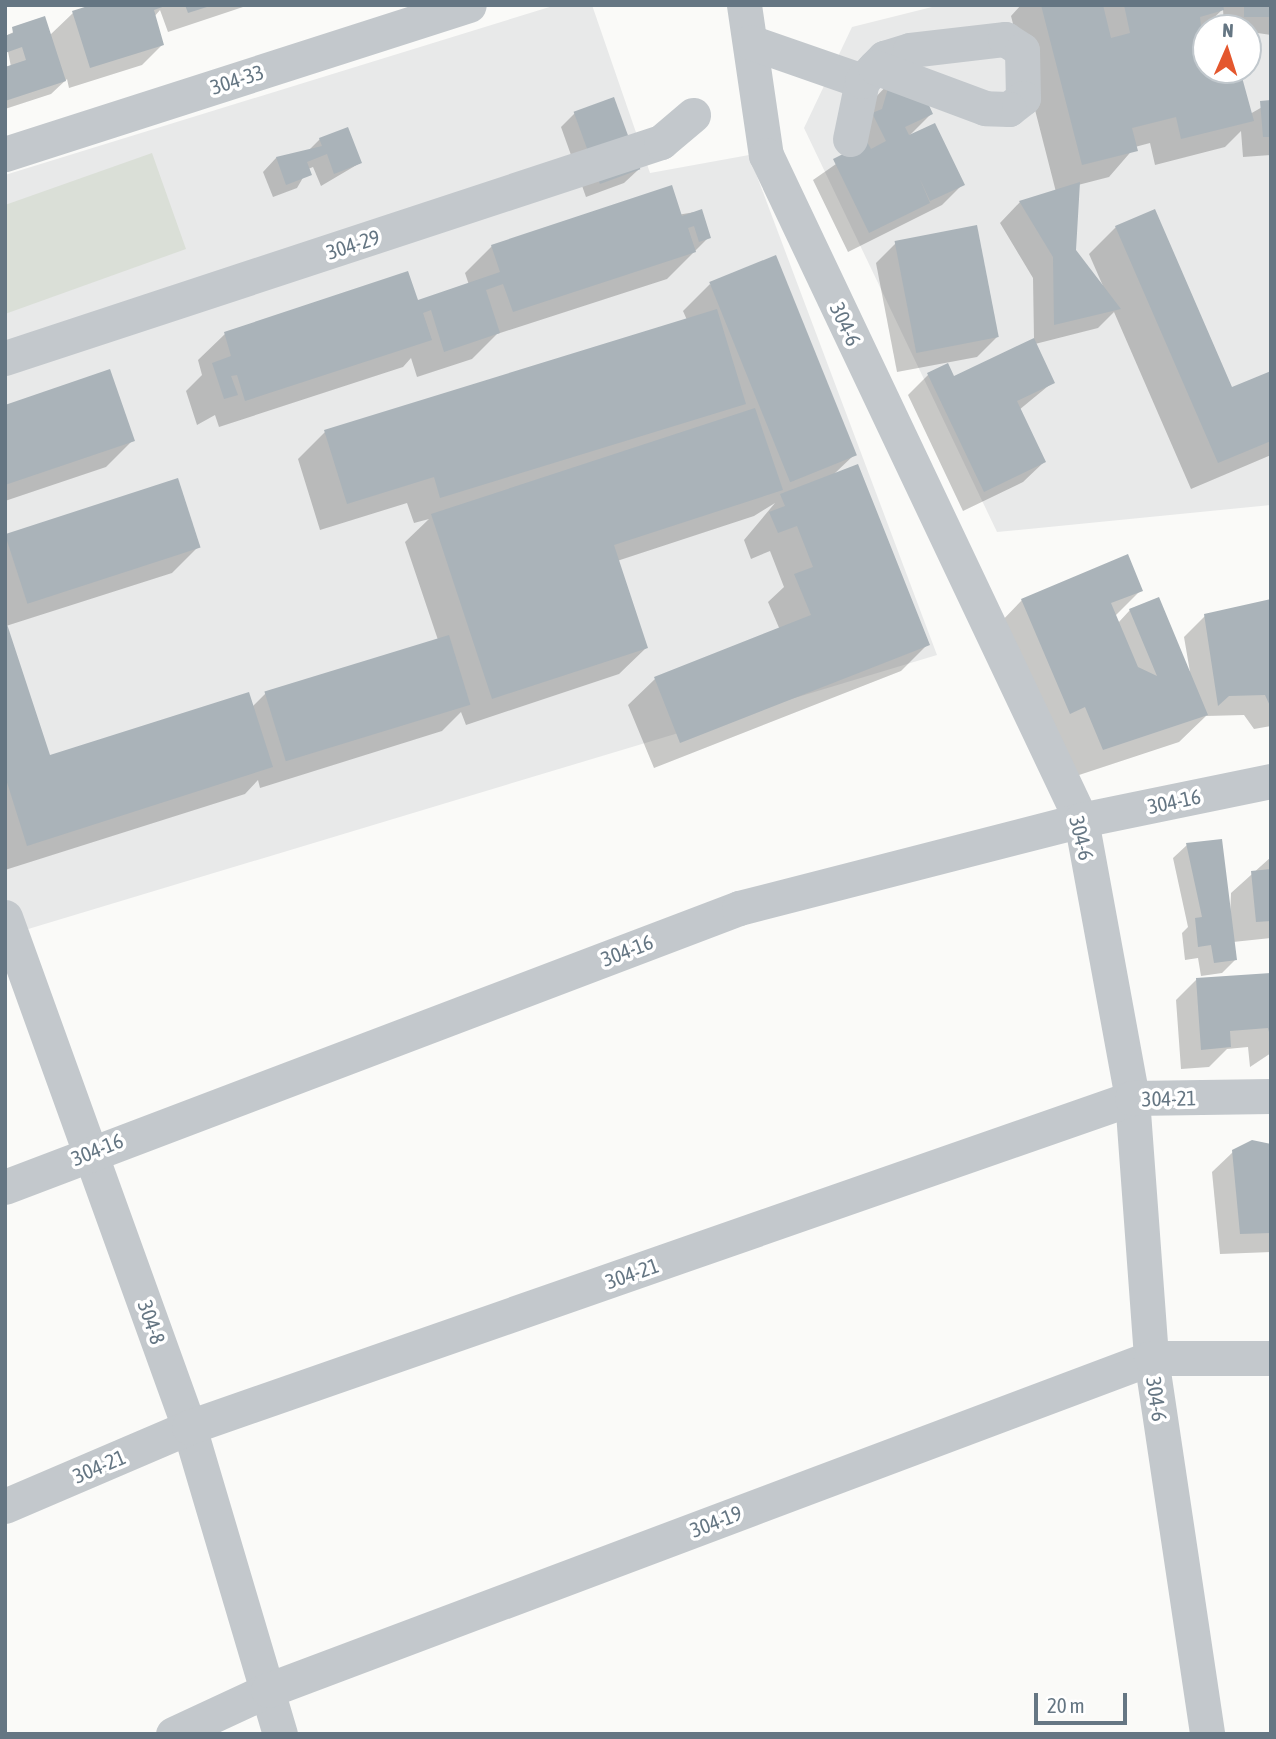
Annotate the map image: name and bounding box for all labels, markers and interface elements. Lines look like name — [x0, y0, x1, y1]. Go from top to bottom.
north arrow — [1192, 14, 1262, 84]
text: N — [1222, 19, 1234, 41]
street label: 304-33 — [207, 59, 267, 99]
street label: 304-29 — [323, 224, 383, 264]
street label: 304-6 — [825, 298, 867, 350]
street label: 304-16 — [1145, 783, 1203, 819]
street label: 304-6 — [1064, 813, 1100, 863]
street label: 304-16 — [597, 929, 657, 971]
street label: 304-21 — [1141, 1085, 1197, 1111]
street label: 304-16 — [67, 1127, 127, 1171]
street label: 304-21 — [602, 1252, 662, 1294]
street label: 304-8 — [133, 1297, 171, 1347]
street label: 304-6 — [1141, 1375, 1173, 1423]
street label: 304-21 — [69, 1444, 129, 1488]
street label: 304-19 — [686, 1500, 746, 1542]
scale bar — [1038, 1680, 1131, 1724]
text: 20 m — [1047, 1693, 1085, 1717]

